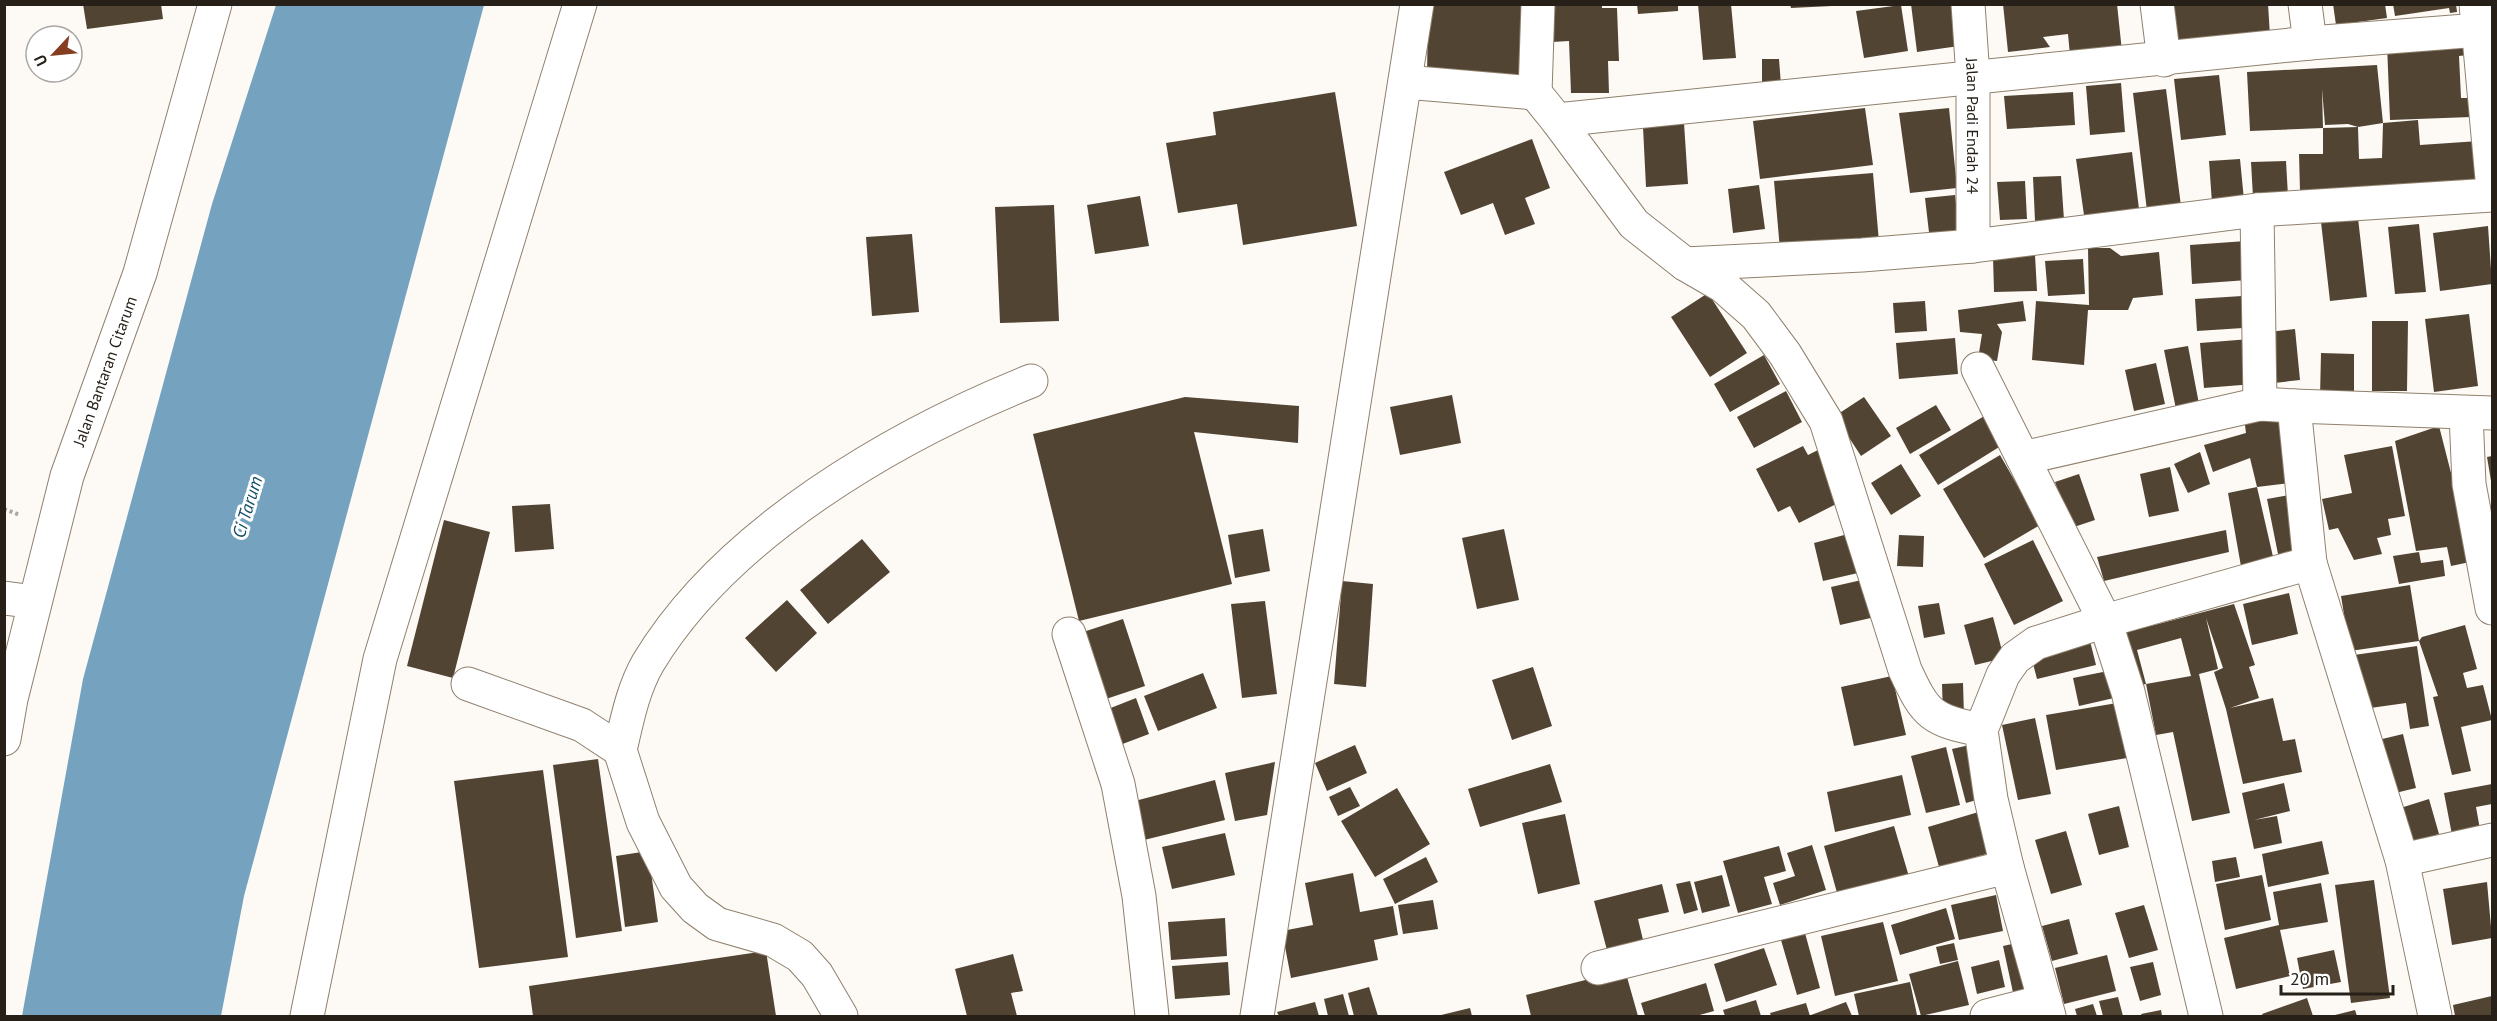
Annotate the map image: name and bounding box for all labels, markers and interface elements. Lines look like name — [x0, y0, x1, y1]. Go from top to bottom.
north arrow — [24, 24, 84, 84]
text: U — [29, 52, 52, 69]
street label: Jalan Padi Endah 24 — [1962, 56, 1983, 194]
street label: Jalan Bantaran Citarum — [68, 293, 141, 450]
water label: Ci Tarum — [227, 473, 267, 541]
scale bar — [2281, 958, 2394, 996]
text: 20 m — [2290, 967, 2329, 990]

